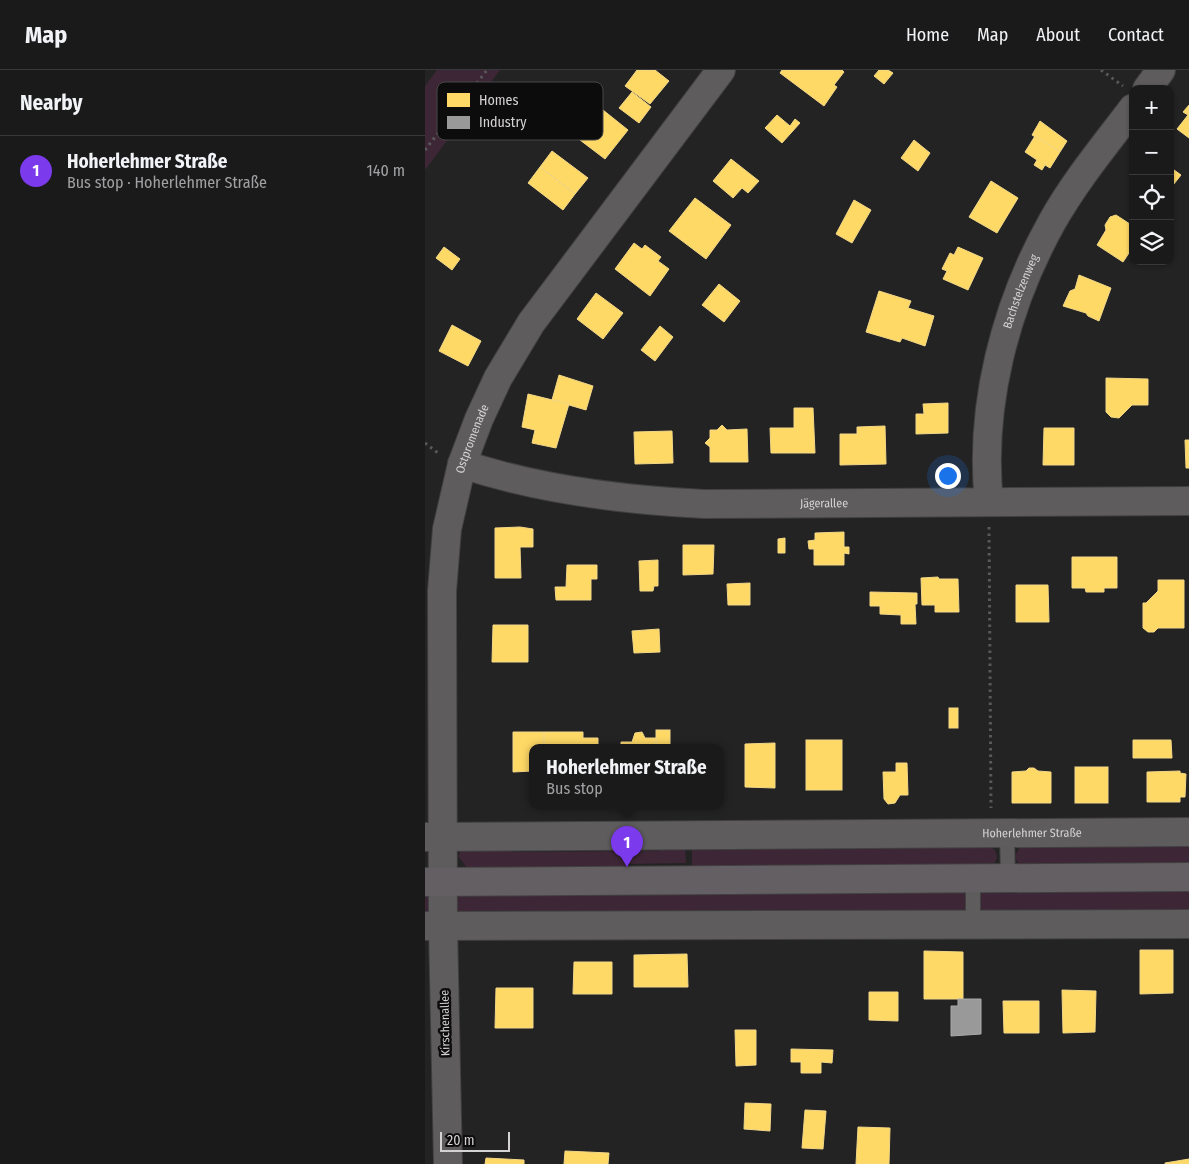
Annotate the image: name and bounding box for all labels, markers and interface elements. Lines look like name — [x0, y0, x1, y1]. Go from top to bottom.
text: Map — [25, 21, 67, 49]
text: Home — [906, 24, 949, 46]
text: Map — [977, 24, 1008, 46]
text: About — [1036, 24, 1080, 46]
text: Contact — [1108, 24, 1164, 46]
legend — [437, 82, 603, 140]
map controls — [1129, 85, 1174, 265]
button: + — [1129, 85, 1174, 130]
text: Nearby — [20, 90, 82, 116]
text: Homes — [479, 92, 519, 109]
text: Industry — [479, 114, 527, 131]
button: − — [1129, 130, 1174, 175]
text: Hoherlehmer Straße — [67, 150, 227, 173]
text: 1 — [33, 161, 39, 180]
text: 140 m — [367, 161, 405, 180]
text: Bus stop · Hoherlehmer Straße — [67, 173, 267, 192]
button: locate — [1129, 175, 1174, 220]
button: layers — [1129, 220, 1174, 265]
street label: Bachstelzenweg — [1000, 252, 1042, 330]
street label: Ostpromenade — [453, 402, 492, 475]
your location — [935, 463, 961, 489]
street label: Jägerallee — [800, 496, 848, 510]
popup — [529, 744, 724, 809]
text: Hoherlehmer Straße — [546, 756, 707, 779]
text: Bus stop — [546, 779, 603, 798]
pin: 1 — [611, 826, 643, 867]
street label: Hoherlehmer Straße — [982, 826, 1082, 840]
street label: Kirschenallee — [437, 990, 453, 1056]
scale bar — [440, 1129, 510, 1152]
text: 20 m — [447, 1132, 475, 1149]

